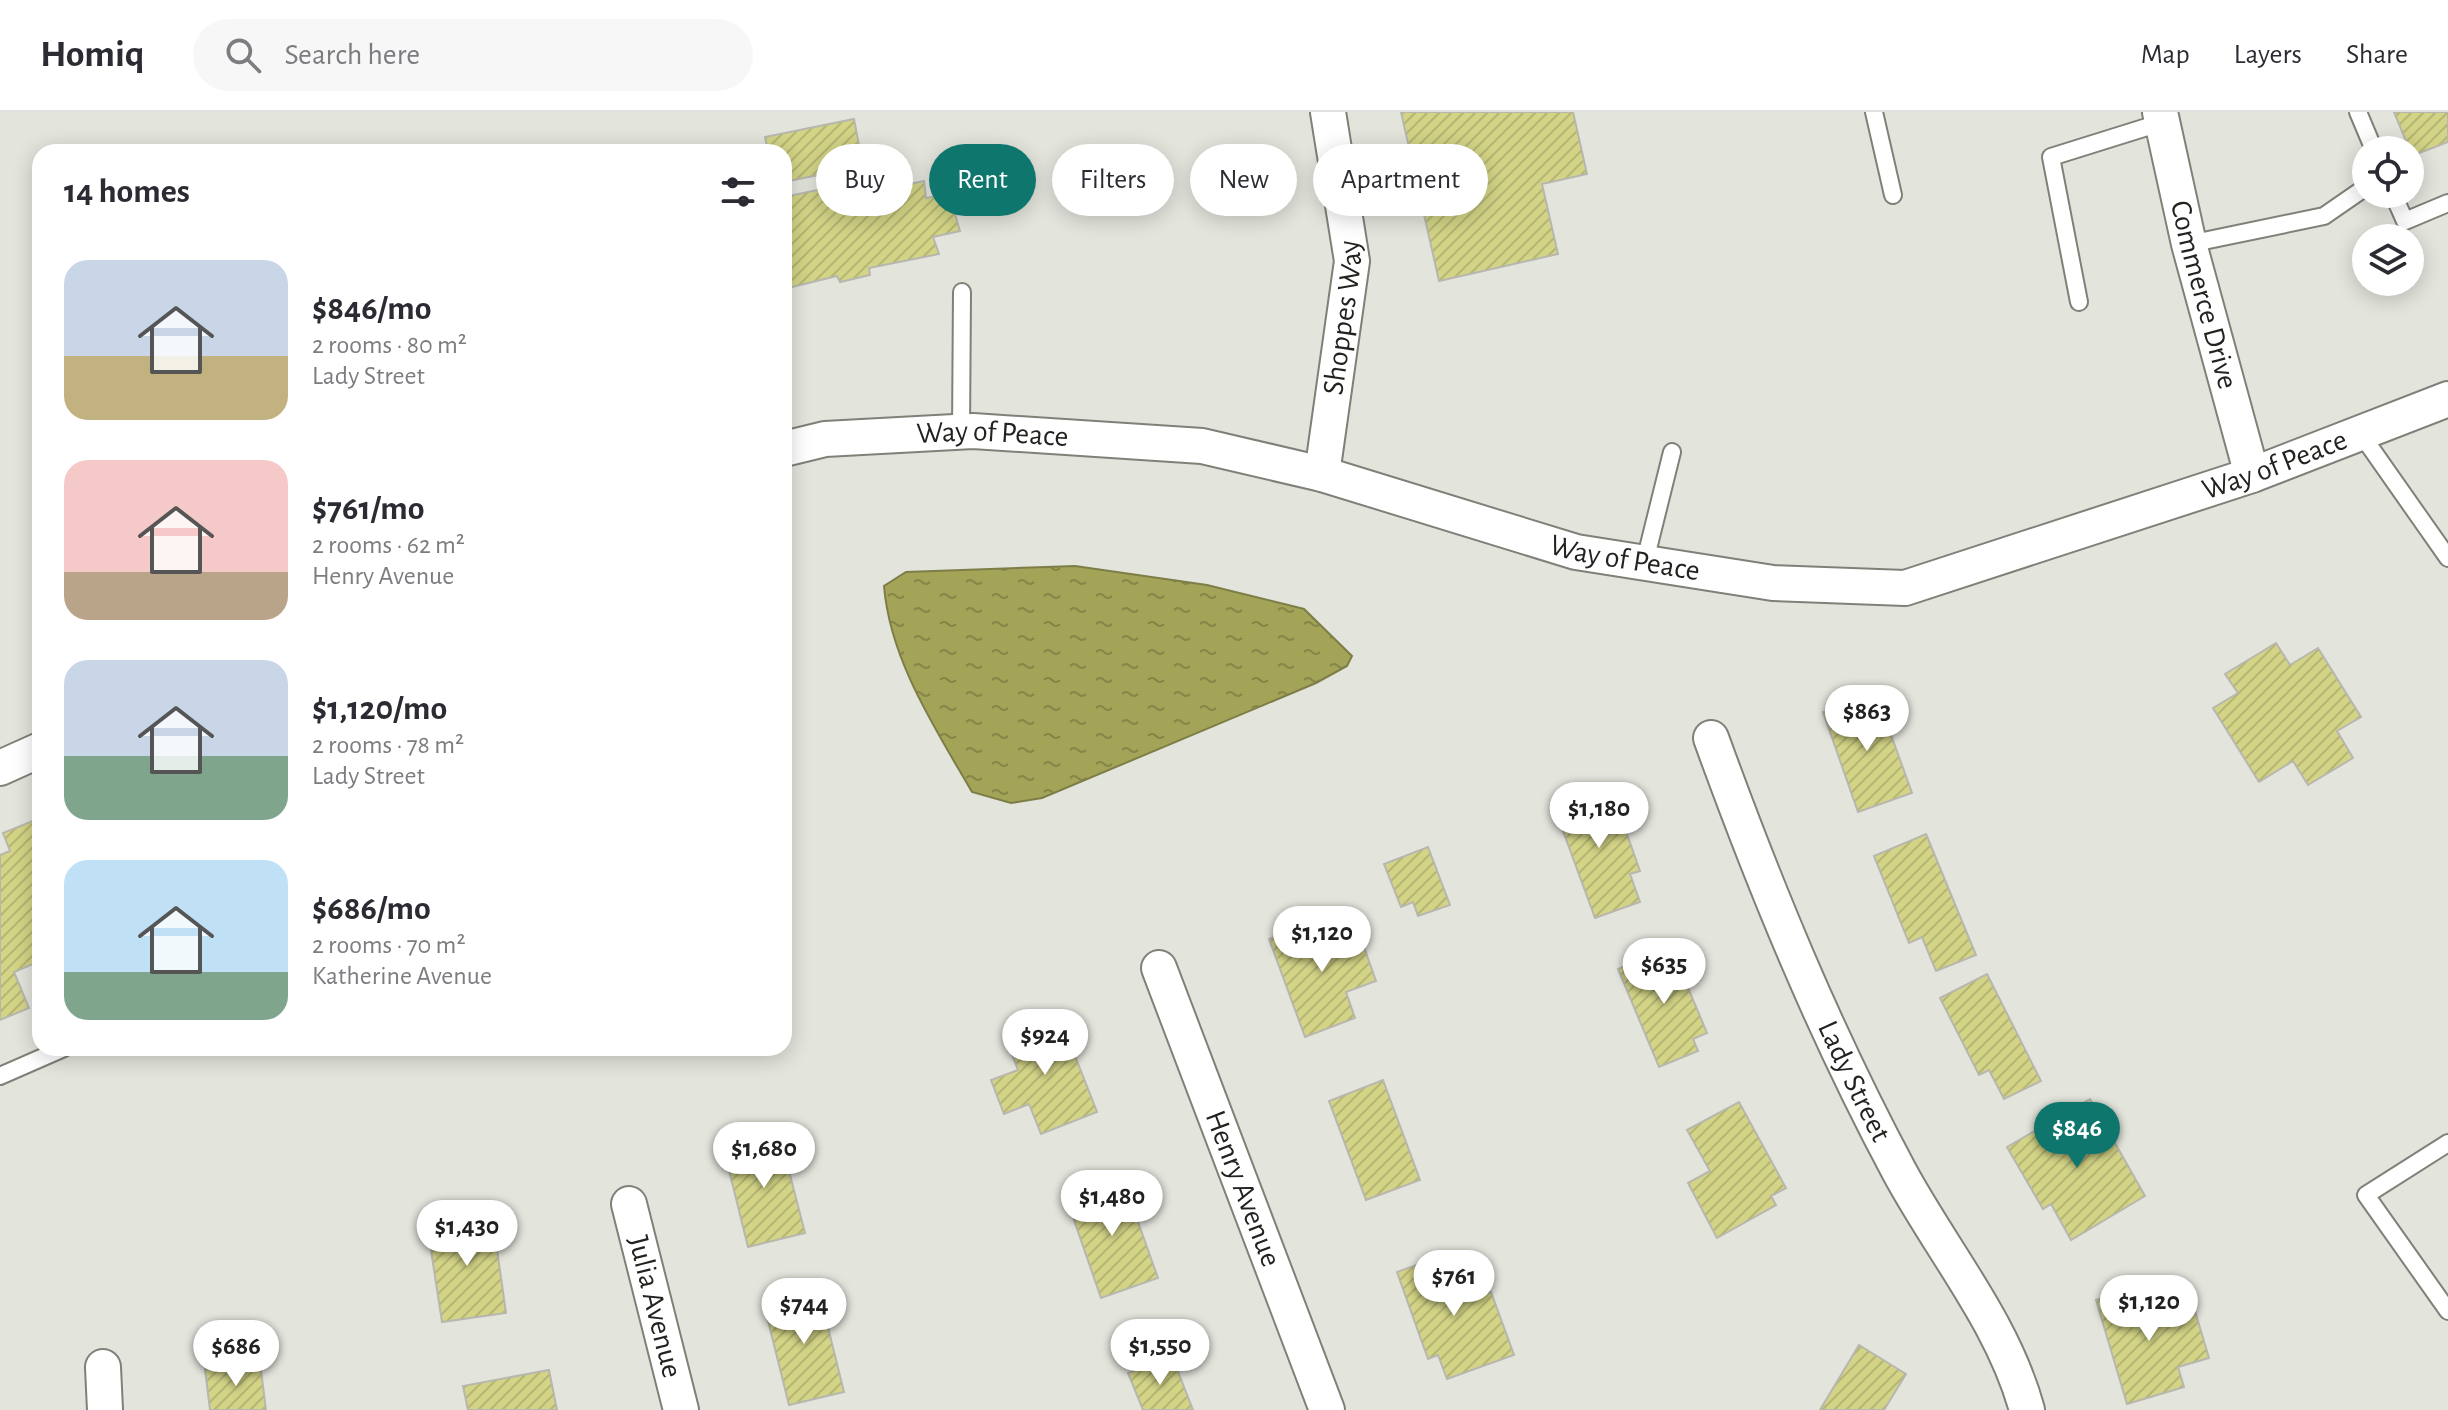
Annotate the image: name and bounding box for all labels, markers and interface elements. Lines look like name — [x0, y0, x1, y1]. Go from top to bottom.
search box — [193, 19, 753, 91]
icon: search — [221, 33, 265, 77]
text: Homiq — [40, 36, 145, 74]
text: Search here — [285, 40, 420, 70]
text: Map — [2141, 41, 2190, 69]
text: Layers — [2234, 41, 2302, 69]
text: Share — [2346, 41, 2408, 69]
map controls — [2352, 136, 2424, 296]
button: locate — [2352, 136, 2424, 208]
chip: Buy — [816, 144, 913, 216]
chip: Rent — [929, 144, 1036, 216]
chip: Filters — [1052, 144, 1174, 216]
chip: New — [1190, 144, 1297, 216]
chip: Apartment — [1313, 144, 1488, 216]
icon: filters — [716, 170, 760, 214]
text: 14 homes — [64, 175, 190, 209]
street label: Commerce Drive — [2165, 198, 2243, 392]
button: layers — [2352, 224, 2424, 296]
street label: Shoppes Way — [1318, 238, 1368, 397]
icon: home — [128, 292, 224, 388]
text: $846/mo — [312, 292, 431, 326]
text: 2 rooms · 80 m² — [312, 332, 467, 358]
text: Lady Street — [312, 363, 425, 389]
street label: Way of Peace — [916, 416, 1069, 452]
street label: Way of Peace — [2199, 425, 2351, 505]
icon: home — [128, 492, 224, 588]
text: $761/mo — [312, 492, 425, 526]
street label: Way of Peace — [1546, 530, 1702, 586]
text: 2 rooms · 62 m² — [312, 532, 465, 558]
text: Henry Avenue — [312, 563, 454, 589]
pin: $863 — [1820, 685, 1914, 753]
icon: home — [128, 692, 224, 788]
text: $1,120/mo — [312, 692, 447, 726]
text: $863 — [1843, 698, 1891, 724]
text: 2 rooms · 78 m² — [312, 732, 464, 758]
text: Lady Street — [312, 763, 425, 789]
pin: $1,180 — [1534, 782, 1664, 850]
text: $1,180 — [1568, 795, 1630, 821]
icon: home — [128, 892, 224, 988]
text: $686/mo — [312, 892, 431, 926]
pin: $1,120 — [1257, 906, 1387, 974]
text: $1,120 — [1291, 919, 1353, 945]
text: 2 rooms · 70 m² — [312, 932, 465, 958]
pin: $635 — [1617, 938, 1711, 1006]
text: $635 — [1641, 951, 1687, 977]
text: Katherine Avenue — [312, 963, 492, 989]
pin: $924 — [998, 1009, 1092, 1077]
street label: Lady Street — [1812, 1016, 1896, 1147]
text: $924 — [1020, 1022, 1070, 1048]
pin: $846 — [2030, 1102, 2124, 1170]
street label: Henry Avenue — [1200, 1106, 1286, 1271]
text: $846 — [2052, 1115, 2102, 1141]
pin: $1,680 — [699, 1122, 829, 1190]
text: $1,680 — [731, 1135, 797, 1161]
pin: $1,480 — [1047, 1170, 1177, 1238]
text: $1,480 — [1079, 1183, 1145, 1209]
pin: $1,430 — [402, 1200, 532, 1268]
text: $1,430 — [435, 1213, 499, 1239]
street label: Julia Avenue — [623, 1233, 687, 1381]
pin: $761 — [1407, 1250, 1501, 1318]
text: $761 — [1432, 1263, 1476, 1289]
pin: $1,120 — [2084, 1275, 2214, 1343]
pin: $744 — [757, 1278, 851, 1346]
text: $1,120 — [2118, 1288, 2180, 1314]
text: $744 — [779, 1291, 829, 1317]
pin: $1,550 — [1095, 1319, 1225, 1387]
pin: $686 — [189, 1320, 283, 1388]
text: $1,550 — [1128, 1332, 1192, 1358]
text: $686 — [211, 1333, 261, 1359]

